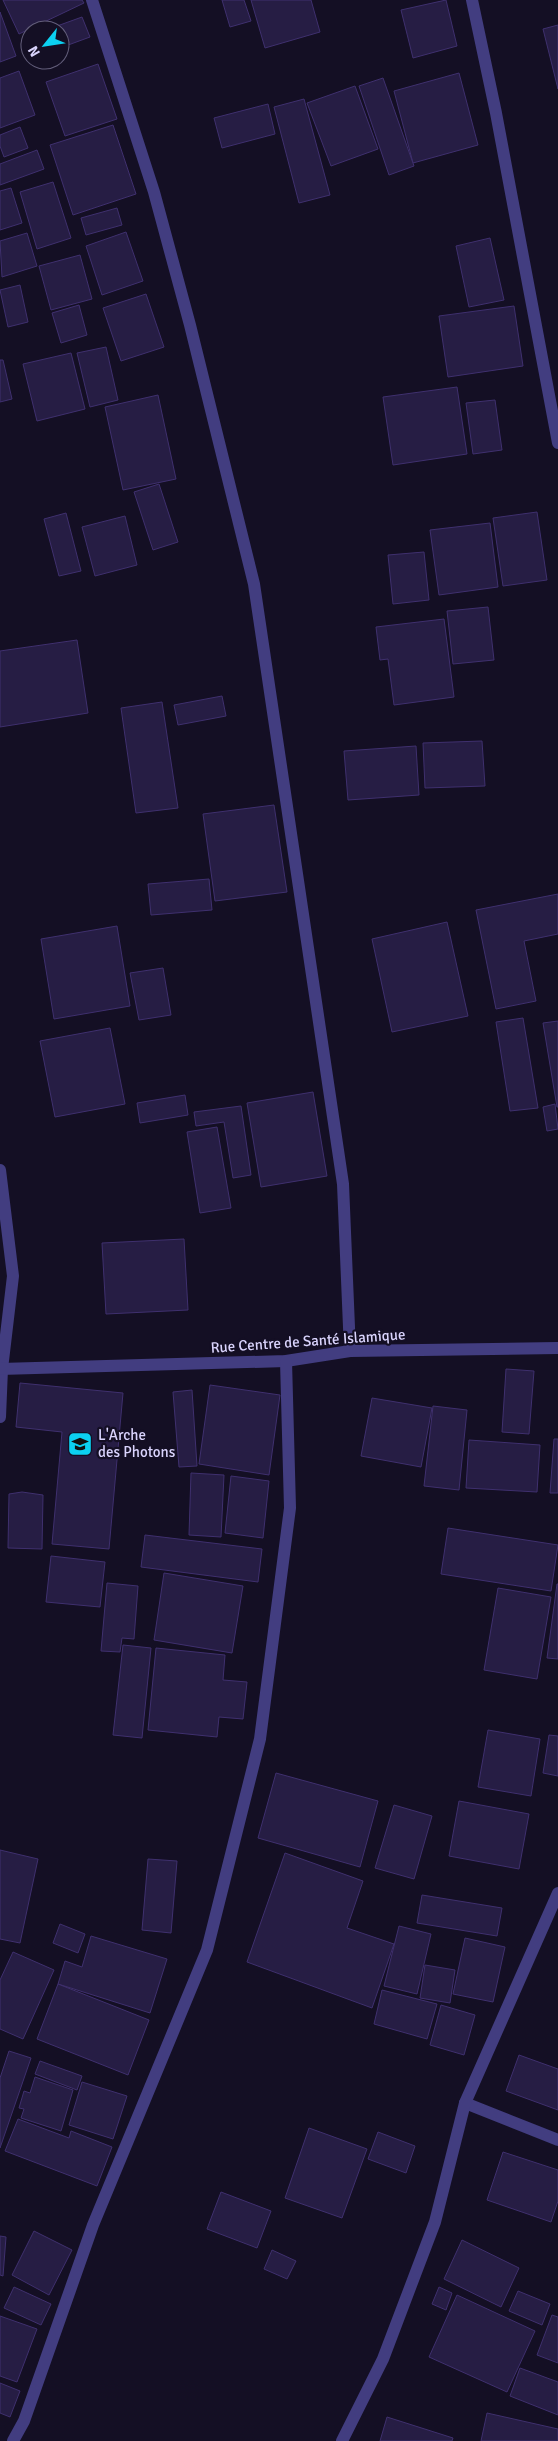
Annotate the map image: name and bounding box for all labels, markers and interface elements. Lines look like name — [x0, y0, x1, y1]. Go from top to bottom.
north arrow — [20, 20, 70, 70]
text: N — [24, 43, 44, 60]
street label: Rue Centre de Santé Islamique — [210, 1325, 406, 1357]
place label: L'Arche des Photons — [98, 1426, 176, 1461]
school or university icon: L'Arche des Photons — [67, 1431, 93, 1457]

